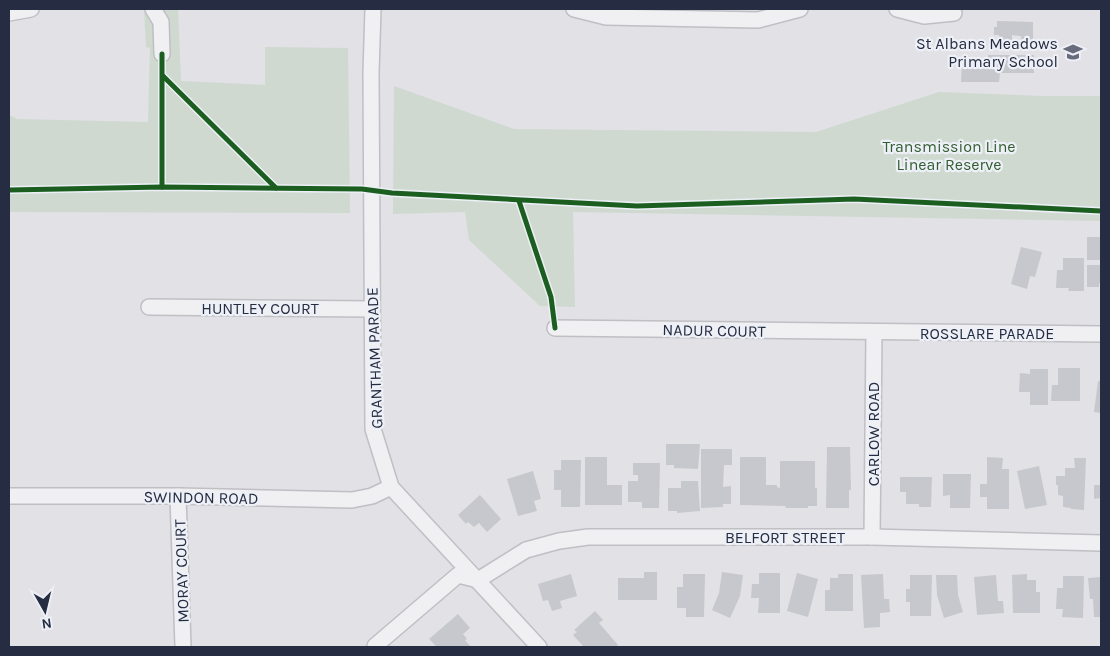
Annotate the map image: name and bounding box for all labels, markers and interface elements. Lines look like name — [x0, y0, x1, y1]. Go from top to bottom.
place label: St Albans Meadows Primary School — [916, 34, 1058, 71]
school or university icon: St Albans Meadows Primary School — [1062, 41, 1084, 63]
park label: Transmission Line Linear Reserve — [882, 137, 1016, 174]
street label: GRANTHAM PARADE — [363, 287, 386, 429]
street label: HUNTLEY COURT — [201, 299, 319, 318]
street label: NADUR COURT — [662, 320, 766, 341]
street label: ROSSLARE PARADE — [920, 324, 1054, 343]
street label: CARLOW ROAD — [864, 382, 883, 486]
street label: SWINDON ROAD — [143, 487, 259, 508]
street label: MORAY COURT — [170, 519, 193, 623]
street label: BELFORT STREET — [725, 528, 845, 547]
north arrow — [20, 586, 70, 636]
text: N — [41, 614, 53, 632]

